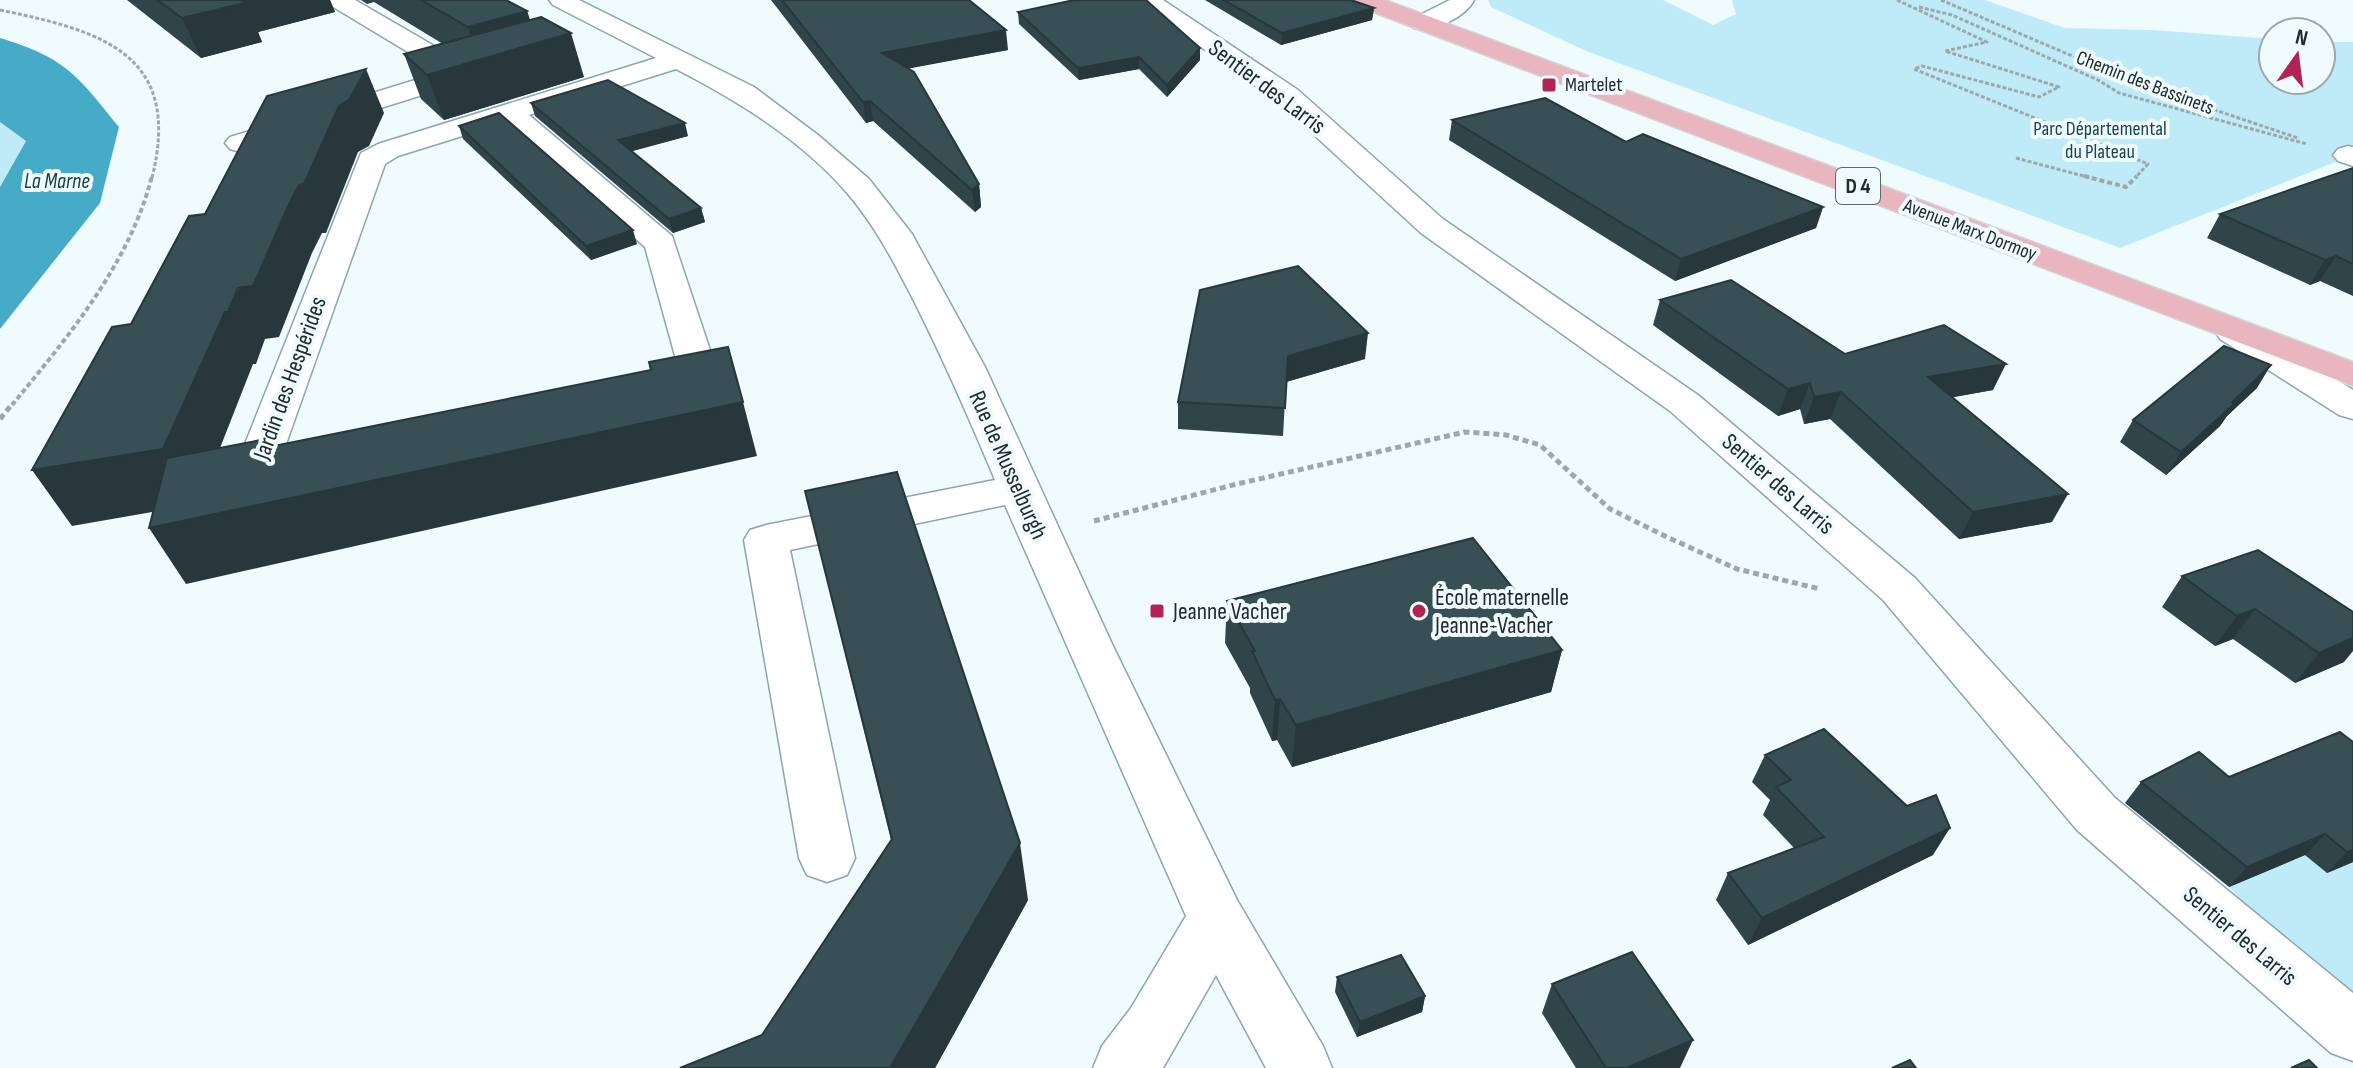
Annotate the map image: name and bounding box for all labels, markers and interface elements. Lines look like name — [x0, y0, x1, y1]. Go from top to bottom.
north arrow — [2257, 16, 2337, 96]
text: N — [2293, 24, 2310, 53]
street label: Sentier des Larris — [1203, 33, 1331, 141]
street label: Chemin des Bassinets — [2073, 46, 2217, 120]
place label: Martelet — [1565, 73, 1622, 97]
marker: Martelet — [1540, 76, 1558, 94]
park label: Parc Départemental du Plateau — [2033, 117, 2167, 164]
water label: La Marne — [24, 168, 90, 195]
road number: D 4 — [1836, 168, 1880, 204]
street label: Avenue Marx Dormoy — [1899, 193, 2040, 267]
street label: Jardin des Hespérides — [247, 293, 333, 464]
street label: Rue de Musselburgh — [962, 386, 1054, 544]
street label: Sentier des Larris — [1716, 427, 1840, 541]
place label: École maternelle Jeanne-Vacher — [1434, 583, 1569, 640]
place label: Jeanne Vacher — [1172, 597, 1287, 626]
marker: Jeanne Vacher — [1148, 602, 1166, 620]
marker: École maternelle Jeanne-Vacher — [1410, 602, 1428, 620]
street label: Sentier des Larris — [2177, 880, 2303, 992]

